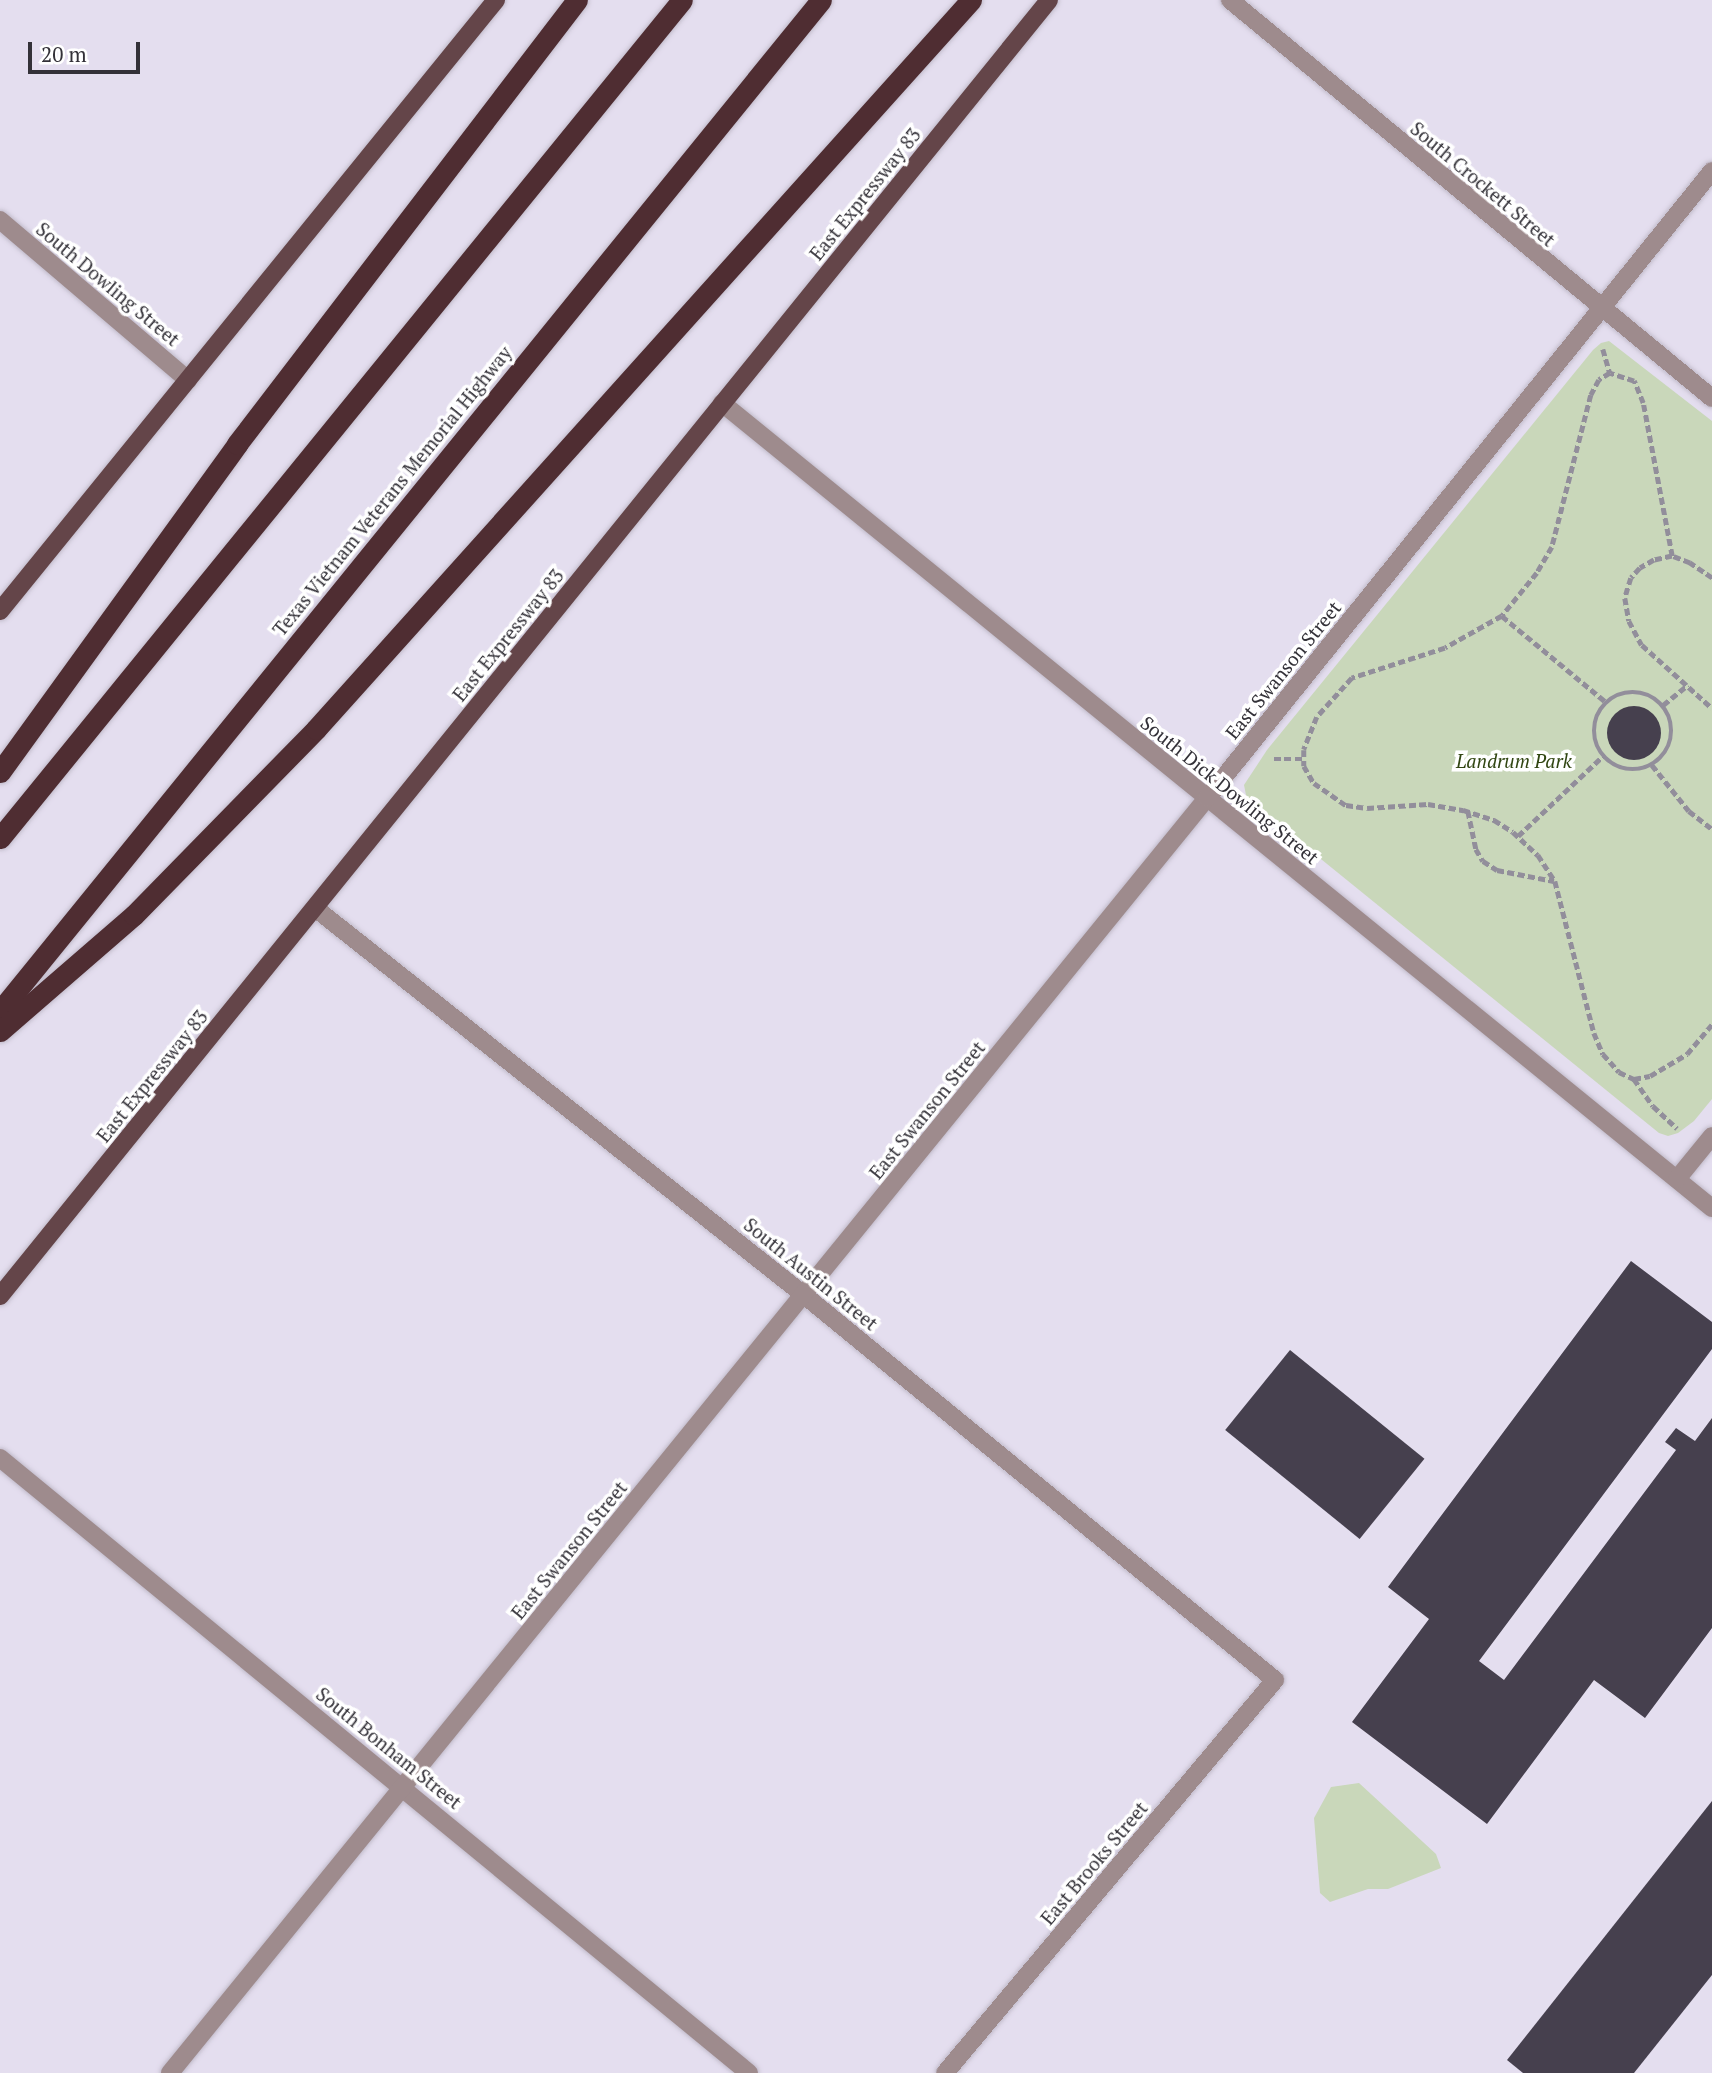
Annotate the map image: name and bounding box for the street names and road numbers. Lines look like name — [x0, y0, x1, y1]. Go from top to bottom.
street label: South Crockett Street — [1406, 117, 1560, 251]
street label: East Expressway 83 — [805, 123, 925, 265]
street label: South Dowling Street — [32, 217, 184, 351]
street label: Texas Vietnam Veterans Memorial Highway — [268, 341, 516, 641]
street label: East Expressway 83 — [448, 564, 568, 706]
street label: East Swanson Street — [1220, 596, 1346, 744]
street label: South Dick Dowling Street — [1136, 711, 1324, 869]
street label: East Expressway 83 — [92, 1005, 212, 1147]
street label: East Swanson Street — [864, 1036, 990, 1184]
street label: South Austin Street — [739, 1213, 883, 1335]
street label: East Swanson Street — [506, 1476, 632, 1624]
street label: South Bonham Street — [312, 1682, 466, 1814]
street label: East Brooks Street — [1036, 1797, 1152, 1929]

